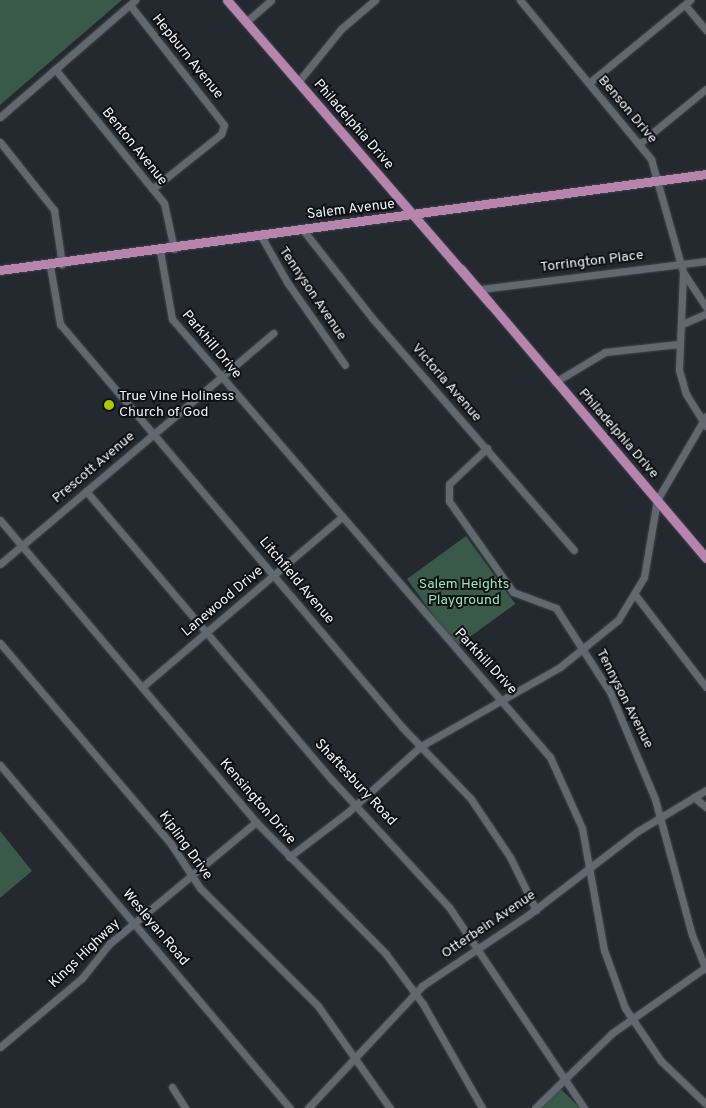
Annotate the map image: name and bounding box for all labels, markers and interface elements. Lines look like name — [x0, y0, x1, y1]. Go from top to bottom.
street label: Hepburn Avenue — [148, 11, 226, 103]
street label: Benson Drive — [594, 73, 660, 147]
street label: Philadelphia Drive — [309, 77, 397, 173]
street label: Benton Avenue — [97, 105, 171, 189]
street label: Salem Avenue — [306, 196, 396, 224]
street label: Tennyson Avenue — [274, 244, 350, 344]
street label: Torrington Place — [540, 247, 644, 277]
street label: Parkhill Drive — [178, 307, 244, 383]
street label: Victoria Avenue — [407, 340, 485, 426]
street label: Philadelphia Drive — [574, 386, 662, 482]
place label: True Vine Holiness Church of God — [119, 389, 235, 422]
marker: True Vine Holiness Church of God — [103, 399, 115, 411]
street label: Prescott Avenue — [49, 428, 139, 508]
street label: Litchfield Avenue — [255, 534, 337, 628]
street label: Lanewood Drive — [179, 563, 267, 641]
park label: Salem Heights Playground — [419, 577, 509, 610]
street label: Parkhill Drive — [450, 626, 520, 698]
street label: Tennyson Avenue — [592, 646, 656, 752]
street label: Shaftesbury Road — [311, 736, 399, 830]
street label: Kensington Drive — [215, 756, 299, 848]
street label: Kipling Drive — [155, 809, 215, 883]
street label: Wesleyan Road — [118, 886, 192, 970]
street label: Otterbein Avenue — [438, 887, 540, 963]
street label: Kings Highway — [46, 916, 124, 992]

